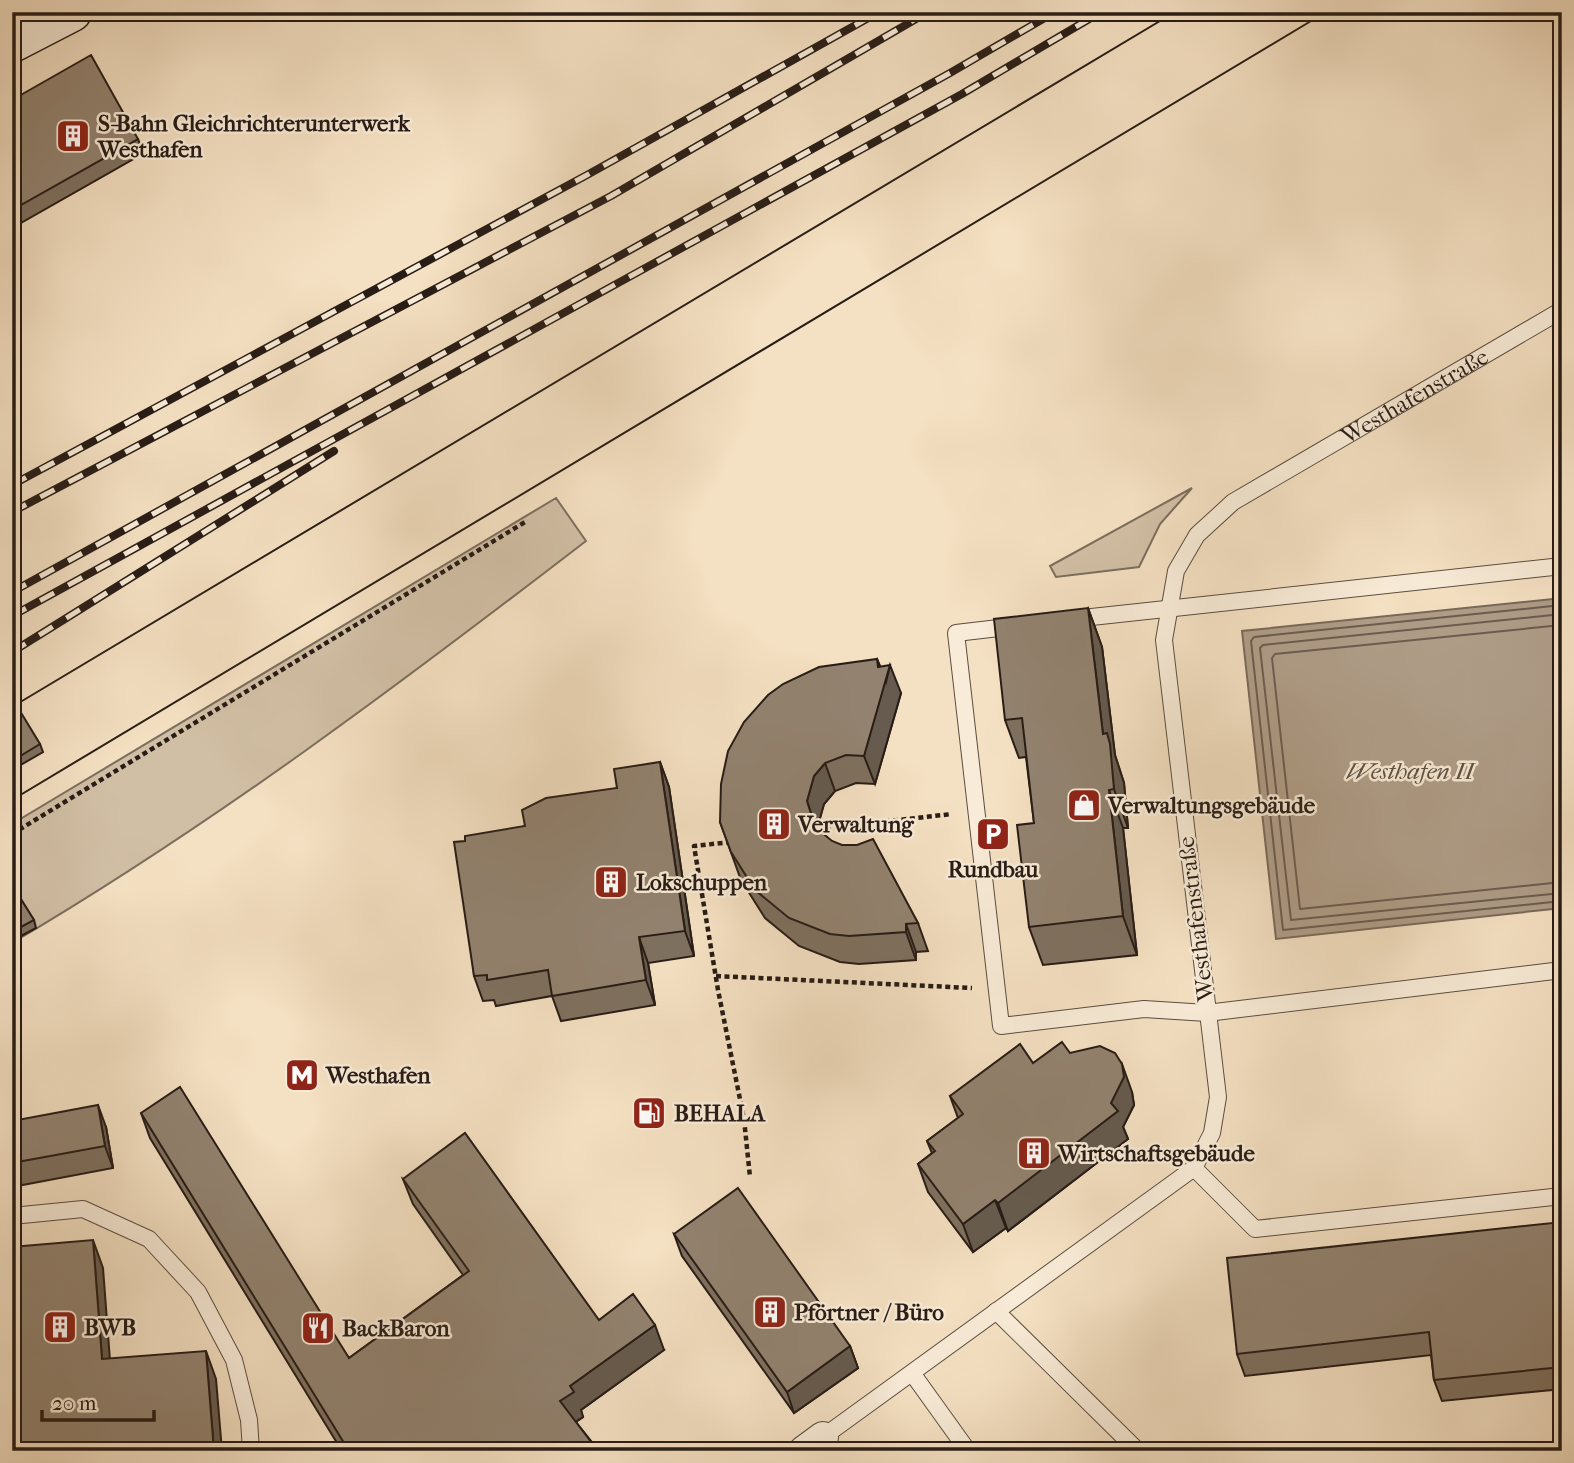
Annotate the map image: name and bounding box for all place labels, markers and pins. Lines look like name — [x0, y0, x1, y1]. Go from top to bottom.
place label: S-Bahn Gleichrichterunterwerk Westhafen — [97, 110, 411, 163]
building icon: S-Bahn Gleichrichterunterwerk Westhafen — [54, 117, 92, 155]
shop icon: Verwaltungsgebäude — [1065, 786, 1103, 824]
place label: Verwaltungsgebäude — [1107, 792, 1316, 819]
building icon: Verwaltung — [755, 805, 793, 843]
place label: Verwaltung — [797, 811, 914, 838]
parking icon: Rundbau — [974, 815, 1012, 853]
place label: Rundbau — [948, 856, 1039, 883]
building icon: Lokschuppen — [592, 863, 630, 901]
place label: Lokschuppen — [636, 869, 768, 896]
metro station icon: Westhafen — [283, 1056, 321, 1094]
place label: Westhafen — [325, 1062, 431, 1089]
fuel station icon: BEHALA — [630, 1094, 668, 1132]
place label: BEHALA — [674, 1100, 766, 1127]
building icon: Wirtschaftsgebäude — [1015, 1134, 1053, 1172]
place label: Wirtschaftsgebäude — [1057, 1140, 1255, 1167]
building icon: Pförtner / Büro — [751, 1293, 789, 1331]
place label: Pförtner / Büro — [794, 1299, 944, 1326]
building icon: BWB — [41, 1308, 79, 1346]
restaurant icon: BackBaron — [299, 1309, 337, 1347]
place label: BWB — [84, 1314, 136, 1341]
place label: BackBaron — [342, 1315, 450, 1342]

